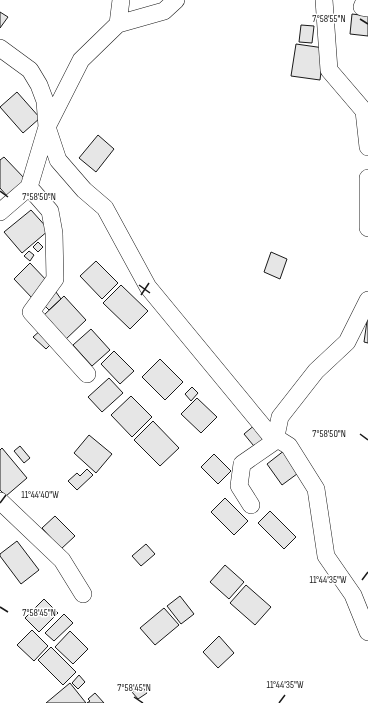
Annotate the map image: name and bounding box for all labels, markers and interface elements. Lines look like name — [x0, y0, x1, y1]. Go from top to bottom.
text: 7°58'55"N — [312, 13, 346, 25]
text: 7°58'50"N — [22, 191, 56, 203]
text: 7°58'50"N — [312, 428, 346, 440]
text: 11°44'40"W — [21, 489, 59, 501]
text: 11°44'35"W — [310, 574, 347, 586]
text: 7°58'45"N — [22, 607, 56, 619]
text: 11°44'35"W — [267, 679, 304, 691]
text: 7°58'45"N — [117, 682, 151, 694]

